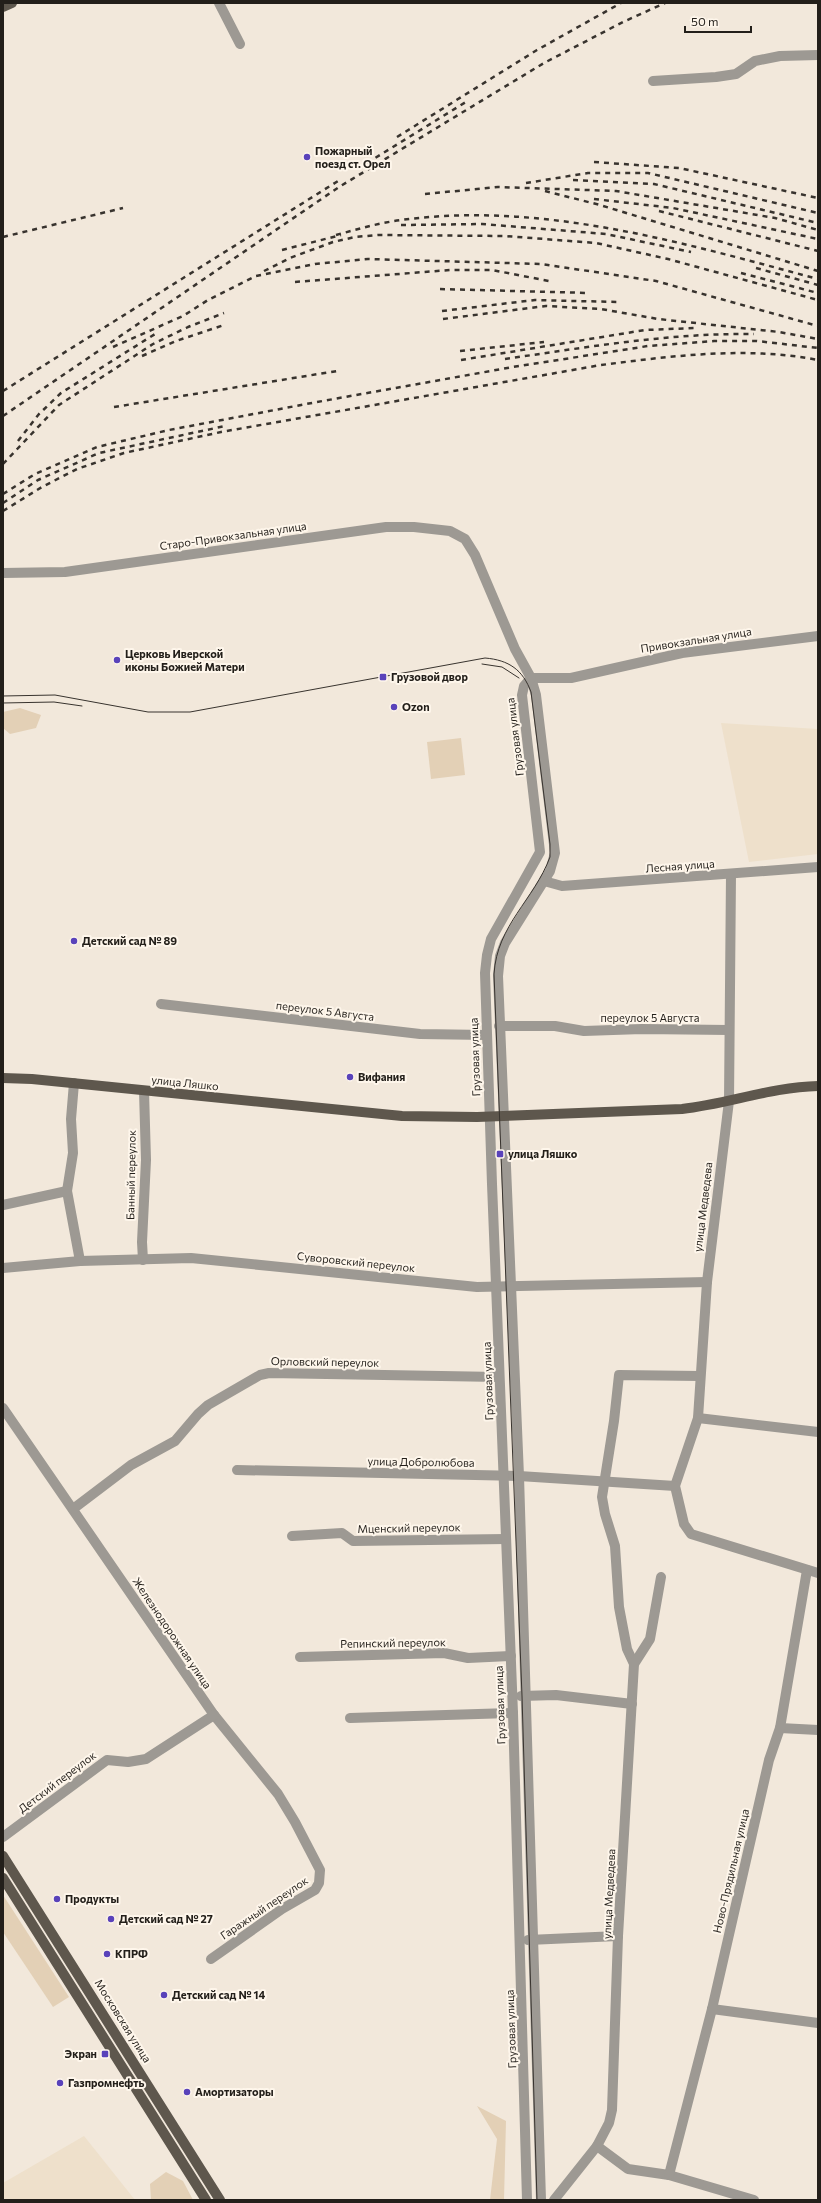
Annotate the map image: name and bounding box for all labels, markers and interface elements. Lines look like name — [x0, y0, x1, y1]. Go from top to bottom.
scale bar — [685, 8, 751, 34]
text: 50 m — [691, 14, 719, 28]
place label: Пожарный поезд ст. Орел — [315, 144, 391, 170]
marker: Пожарный поезд ст. Орел — [302, 152, 312, 162]
street label: Старо-Привокзальная улица — [159, 519, 307, 552]
street label: Привокзальная улица — [639, 624, 752, 655]
place label: Церковь Иверской иконы Божией Матери — [125, 647, 245, 673]
marker: Церковь Иверской иконы Божией Матери — [112, 655, 122, 665]
place label: Грузовой двор — [391, 670, 468, 683]
marker: Грузовой двор — [378, 672, 388, 682]
street label: Грузовая улица — [503, 697, 526, 777]
place label: Ozon — [402, 700, 430, 713]
marker: Ozon — [389, 702, 399, 712]
street label: Лесная улица — [645, 857, 715, 874]
place label: Детский сад № 89 — [82, 934, 177, 947]
marker: Детский сад № 89 — [69, 936, 79, 946]
street label: переулок 5 Августа — [275, 998, 375, 1023]
street label: переулок 5 Августа — [601, 1011, 699, 1024]
street label: Грузовая улица — [467, 1017, 482, 1097]
place label: Вифания — [358, 1070, 405, 1083]
marker: Вифания — [345, 1072, 355, 1082]
street label: улица Ляшко — [151, 1073, 220, 1093]
street label: Банный переулок — [123, 1130, 138, 1220]
place label: улица Ляшко — [508, 1147, 578, 1160]
marker: улица Ляшко — [495, 1149, 505, 1159]
street label: улица Медведева — [691, 1161, 714, 1253]
street label: Суворовский переулок — [296, 1249, 416, 1274]
street label: Грузовая улица — [480, 1341, 495, 1421]
street label: Орловский переулок — [271, 1354, 379, 1369]
street label: улица Добролюбова — [367, 1454, 475, 1469]
street label: Мценский переулок — [357, 1520, 461, 1535]
street label: Железнодорожная улица — [130, 1575, 215, 1691]
street label: Репинский переулок — [340, 1635, 446, 1650]
street label: Грузовая улица — [492, 1665, 507, 1745]
street label: Детский переулок — [15, 1748, 98, 1815]
street label: Ново-Прядильная улица — [710, 1808, 751, 1934]
street label: улица Медведева — [600, 1849, 617, 1939]
street label: Гаражный переулок — [217, 1873, 310, 1942]
place label: Продукты — [65, 1892, 119, 1905]
marker: Продукты — [52, 1894, 62, 1904]
place label: Детский сад № 27 — [119, 1912, 213, 1925]
marker: Детский сад № 27 — [106, 1914, 116, 1924]
place label: КПРФ — [115, 1947, 148, 1960]
marker: КПРФ — [102, 1949, 112, 1959]
street label: Московская улица — [93, 1977, 154, 2065]
place label: Детский сад № 14 — [172, 1988, 265, 2001]
street label: Грузовая улица — [503, 1989, 518, 2069]
marker: Детский сад № 14 — [159, 1990, 169, 2000]
place label: Экран — [65, 2047, 97, 2060]
marker: Экран — [100, 2049, 110, 2059]
place label: Газпромнефть — [68, 2076, 145, 2089]
marker: Газпромнефть — [55, 2078, 65, 2088]
place label: Амортизаторы — [195, 2085, 274, 2098]
marker: Амортизаторы — [182, 2087, 192, 2097]

